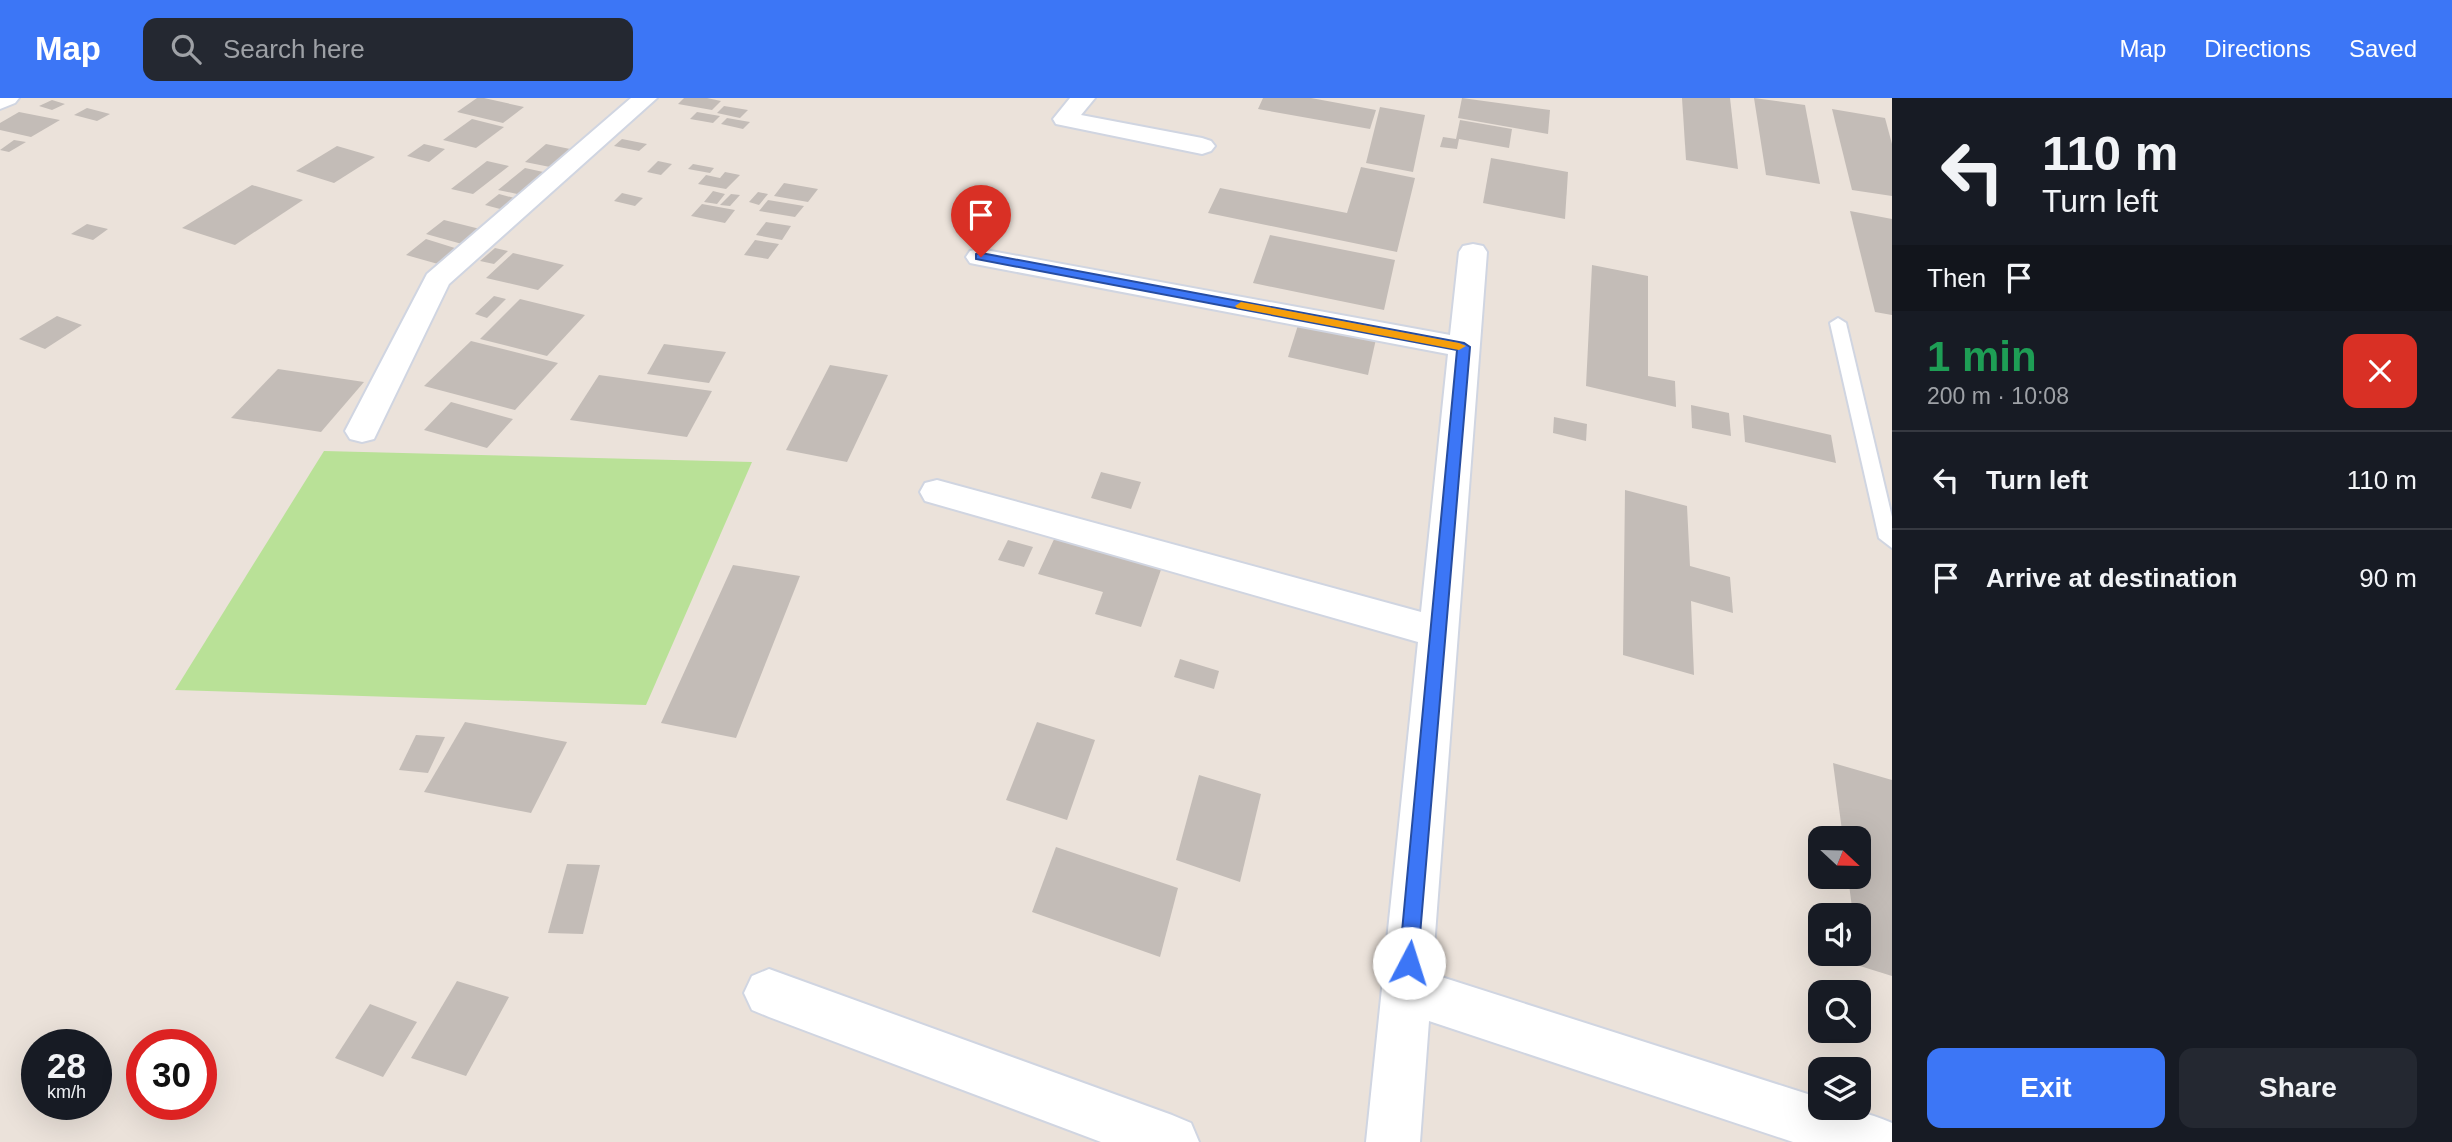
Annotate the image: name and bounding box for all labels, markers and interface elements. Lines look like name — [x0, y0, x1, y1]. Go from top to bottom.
search box — [143, 18, 633, 81]
text: Map — [35, 30, 101, 67]
icon: search — [167, 30, 205, 68]
text: Search here — [223, 34, 365, 64]
text: Map — [2120, 35, 2166, 62]
text: Directions — [2204, 35, 2311, 62]
text: Saved — [2349, 35, 2417, 62]
icon: left — [1927, 126, 2018, 217]
text: 110 m — [2042, 126, 2178, 180]
text: Turn left — [2042, 183, 2158, 219]
pin — [951, 185, 1011, 257]
icon: arrive — [962, 196, 1000, 234]
icon: arrive — [2000, 259, 2038, 297]
text: Then — [1927, 263, 1986, 293]
text: 1 min — [1927, 333, 2037, 380]
button: close — [2343, 334, 2417, 408]
text: 200 m · 10:08 — [1927, 383, 2069, 409]
icon: left — [1927, 461, 1965, 499]
text: Turn left — [1986, 465, 2088, 495]
text: 110 m — [2347, 465, 2417, 495]
icon: arrive — [1927, 559, 1965, 597]
text: Arrive at destination — [1986, 563, 2237, 593]
text: 90 m — [2359, 563, 2417, 593]
north arrow — [1808, 826, 1871, 889]
map controls — [1808, 826, 1871, 1120]
button: sound — [1808, 903, 1871, 966]
position arrow — [1372, 926, 1446, 1000]
button: search — [1808, 980, 1871, 1043]
speed limit sign: 30 — [126, 1029, 217, 1120]
text: 28 — [47, 1046, 86, 1085]
button: Exit — [1927, 1048, 2165, 1128]
button: Share — [2179, 1048, 2417, 1128]
button: layers — [1808, 1057, 1871, 1120]
text: km/h — [47, 1082, 86, 1102]

